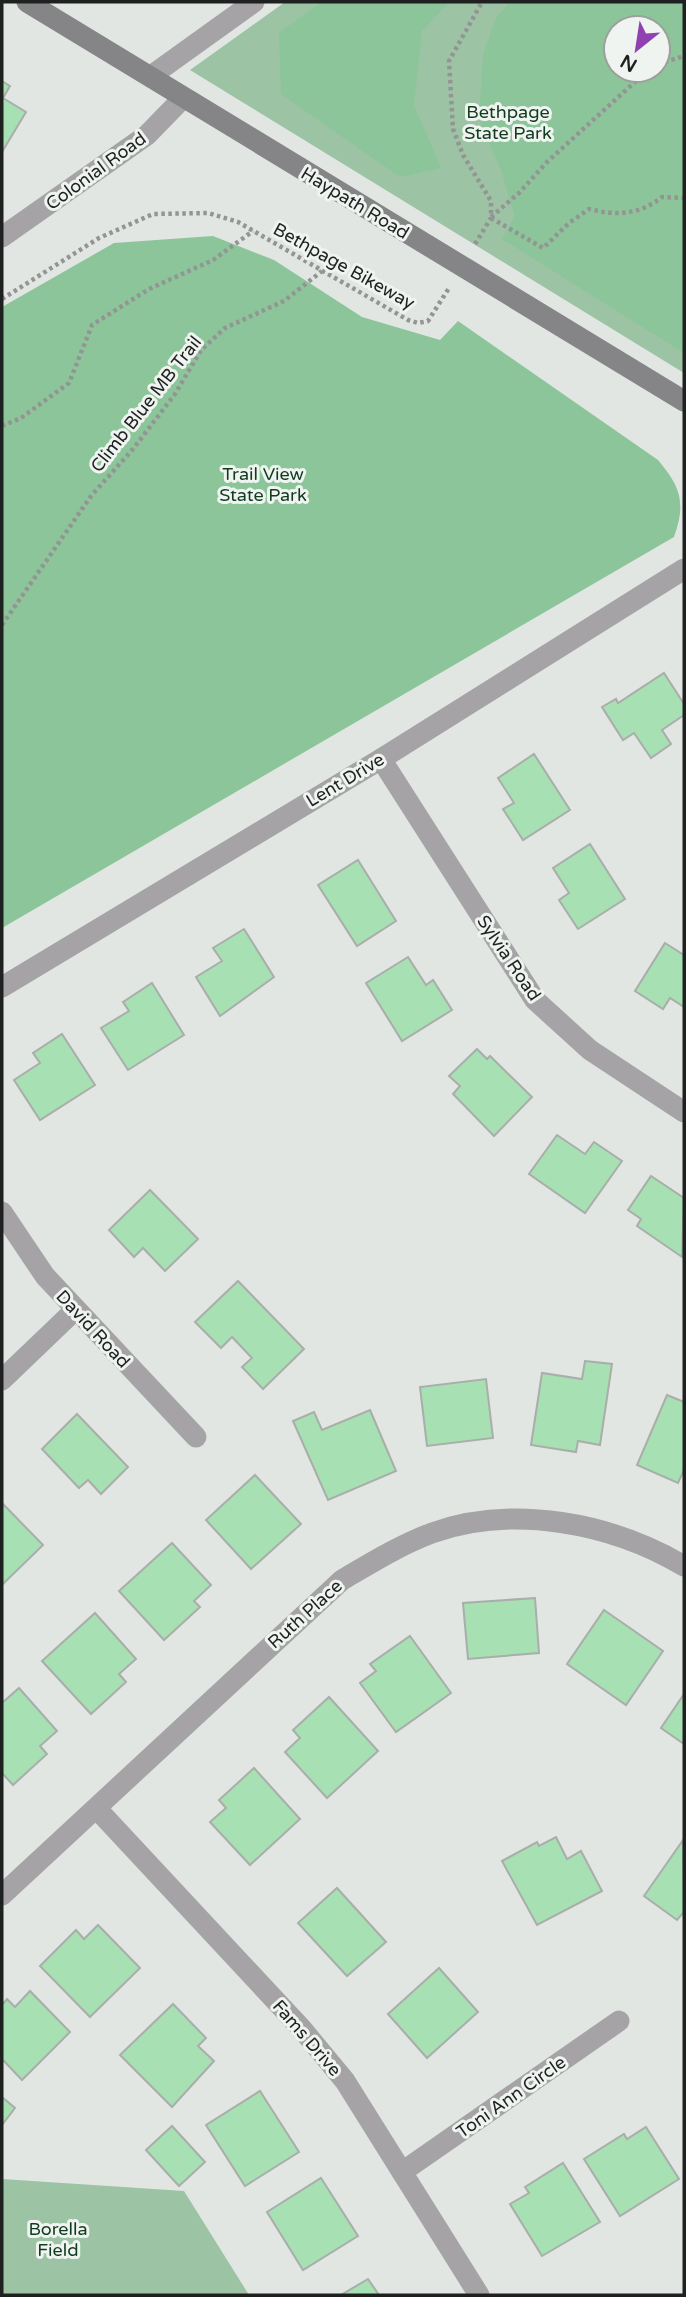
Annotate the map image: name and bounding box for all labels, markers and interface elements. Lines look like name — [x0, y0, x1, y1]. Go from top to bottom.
north arrow — [602, 14, 672, 84]
text: N — [617, 50, 641, 76]
park label: Bethpage State Park — [464, 101, 552, 144]
street label: Colonial Road — [42, 127, 150, 215]
street label: Haypath Road — [297, 162, 413, 244]
street label: Bethpage Bikeway — [269, 218, 419, 314]
street label: Climb Blue MB Trail — [86, 331, 206, 477]
park label: Trail View State Park — [219, 463, 307, 506]
street label: Lent Drive — [302, 748, 388, 812]
street label: Sylvia Road — [472, 911, 546, 1005]
street label: David Road — [51, 1285, 135, 1373]
street label: Ruth Place — [263, 1575, 347, 1653]
street label: Fams Drive — [268, 1995, 346, 2081]
street label: Toni Ann Circle — [452, 2051, 570, 2143]
park label: Borella Field — [28, 2218, 88, 2261]

